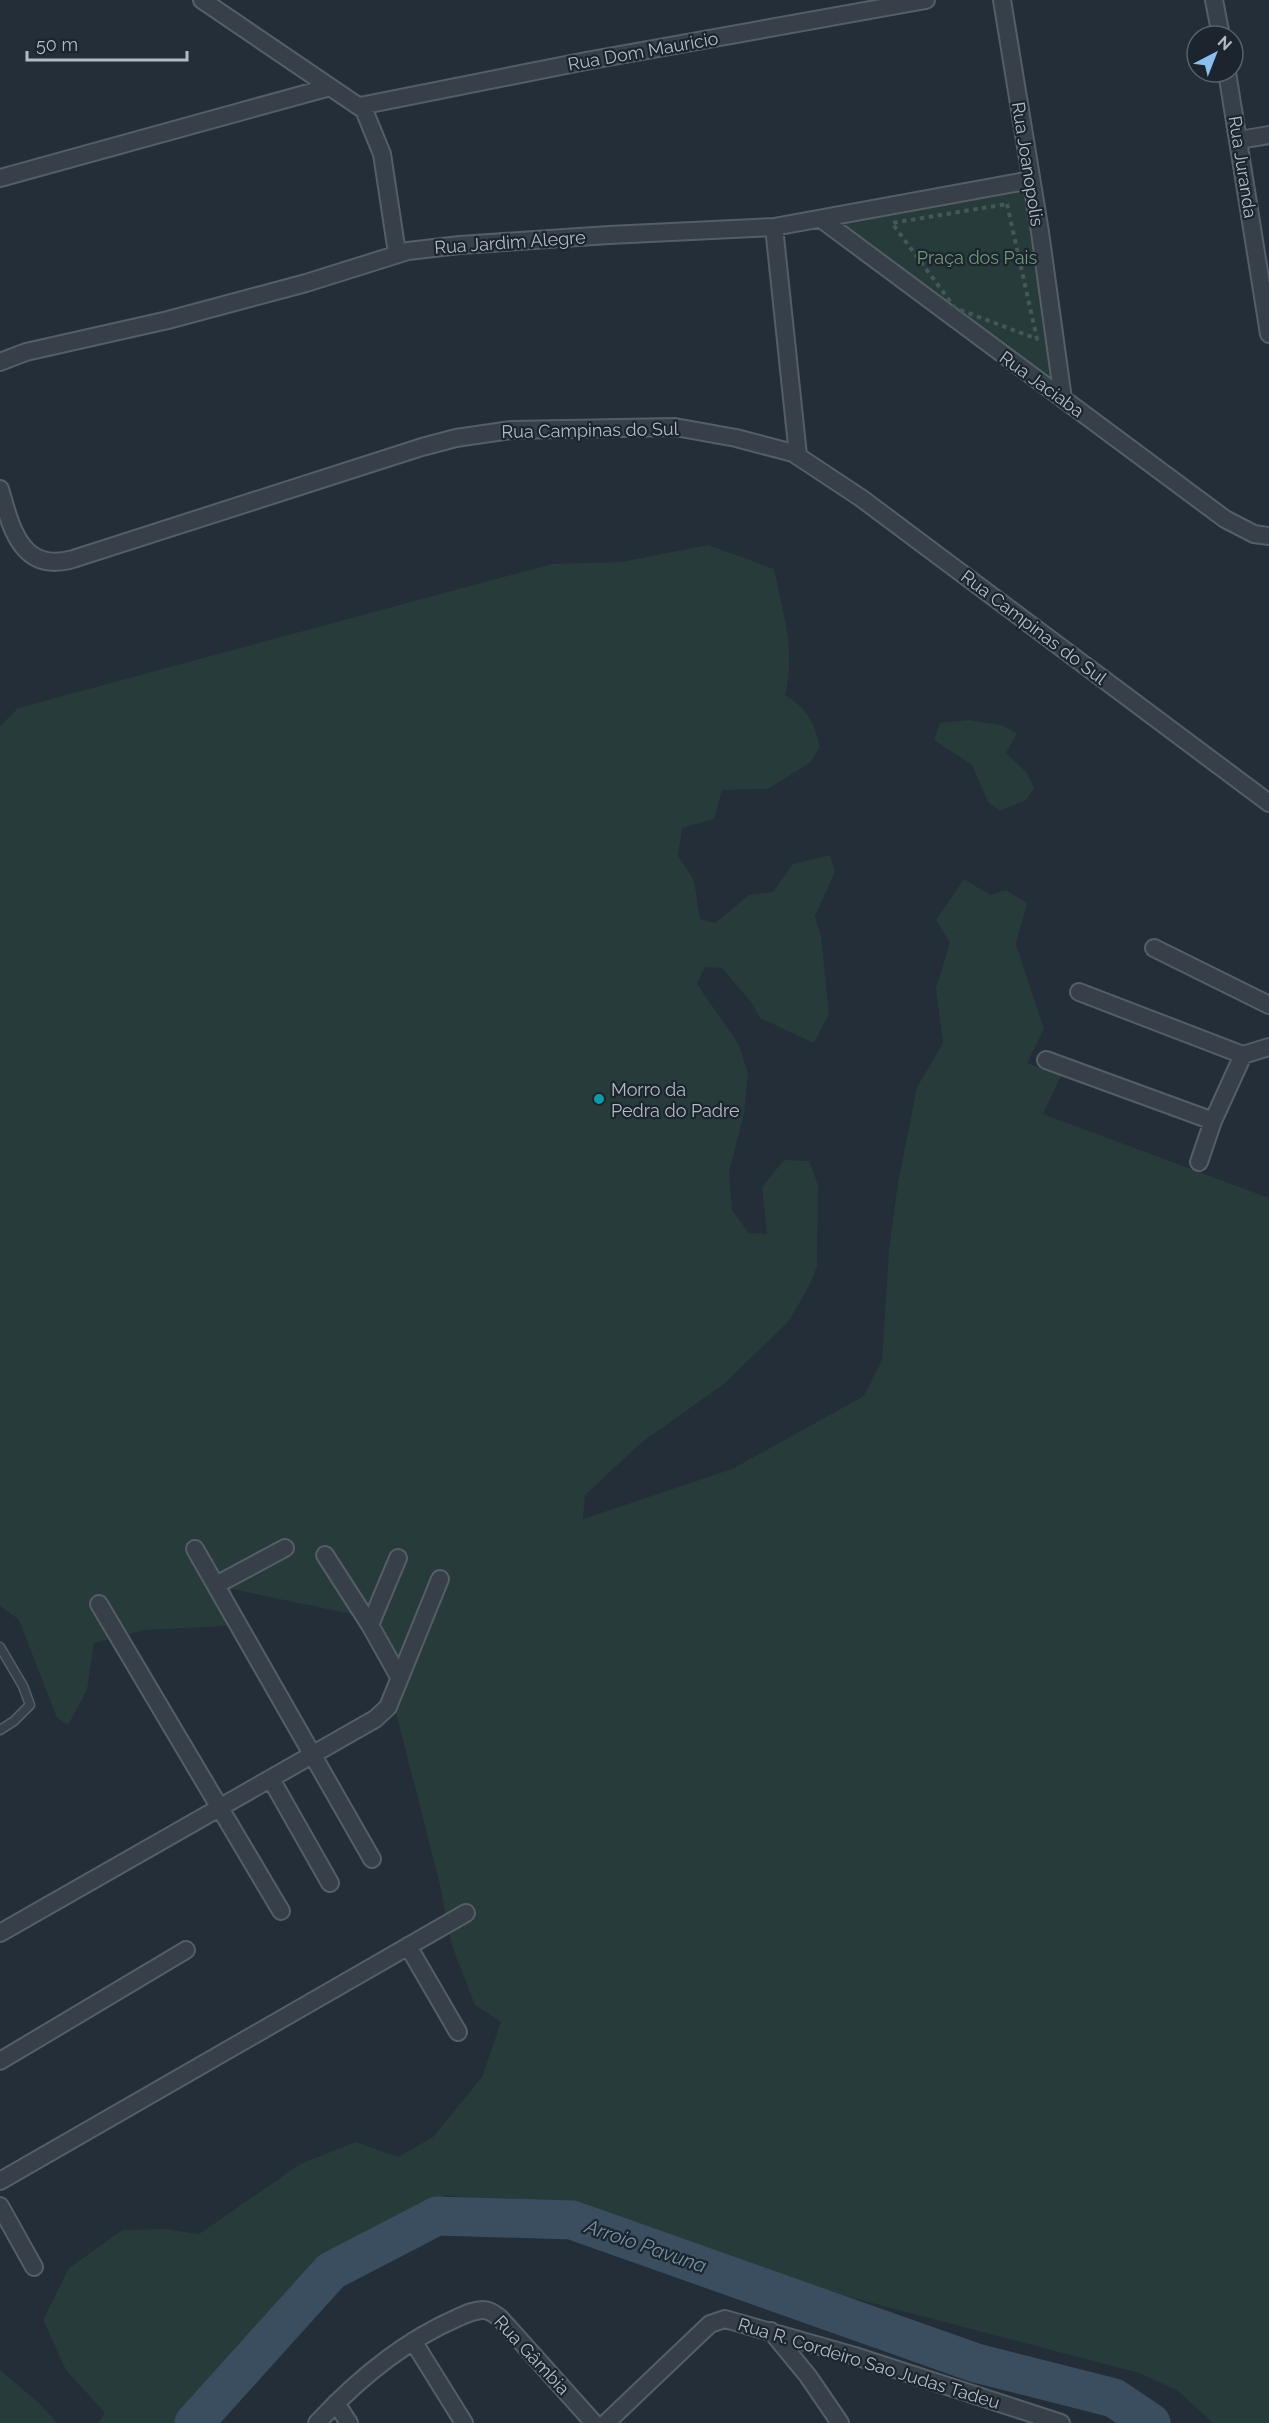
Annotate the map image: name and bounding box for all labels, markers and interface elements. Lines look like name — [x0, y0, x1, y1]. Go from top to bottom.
scale bar — [27, 24, 188, 62]
north arrow — [1185, 24, 1245, 84]
street label: Rua Dom Mauricio — [566, 27, 720, 75]
text: N — [1214, 32, 1236, 54]
text: 50 m — [36, 34, 78, 55]
street label: Rua Joanopolis — [1008, 100, 1048, 228]
street label: Rua Juranda — [1225, 114, 1261, 220]
street label: Rua Jardim Alegre — [434, 226, 587, 258]
park label: Praça dos Pais — [917, 247, 1037, 268]
street label: Rua Jaciaba — [996, 346, 1088, 422]
street label: Rua Campinas do Sul — [501, 418, 679, 442]
street label: Rua Campinas do Sul — [957, 565, 1111, 689]
place label: Morro da Pedra do Padre — [611, 1079, 740, 1121]
marker: Morro da Pedra do Padre — [592, 1092, 606, 1106]
water label: Arroio Pavuna — [581, 2214, 710, 2278]
street label: Rua Gâmbia — [490, 2311, 574, 2399]
street label: Rua R. Cordeiro Sao Judas Tadeu — [736, 2313, 1002, 2413]

